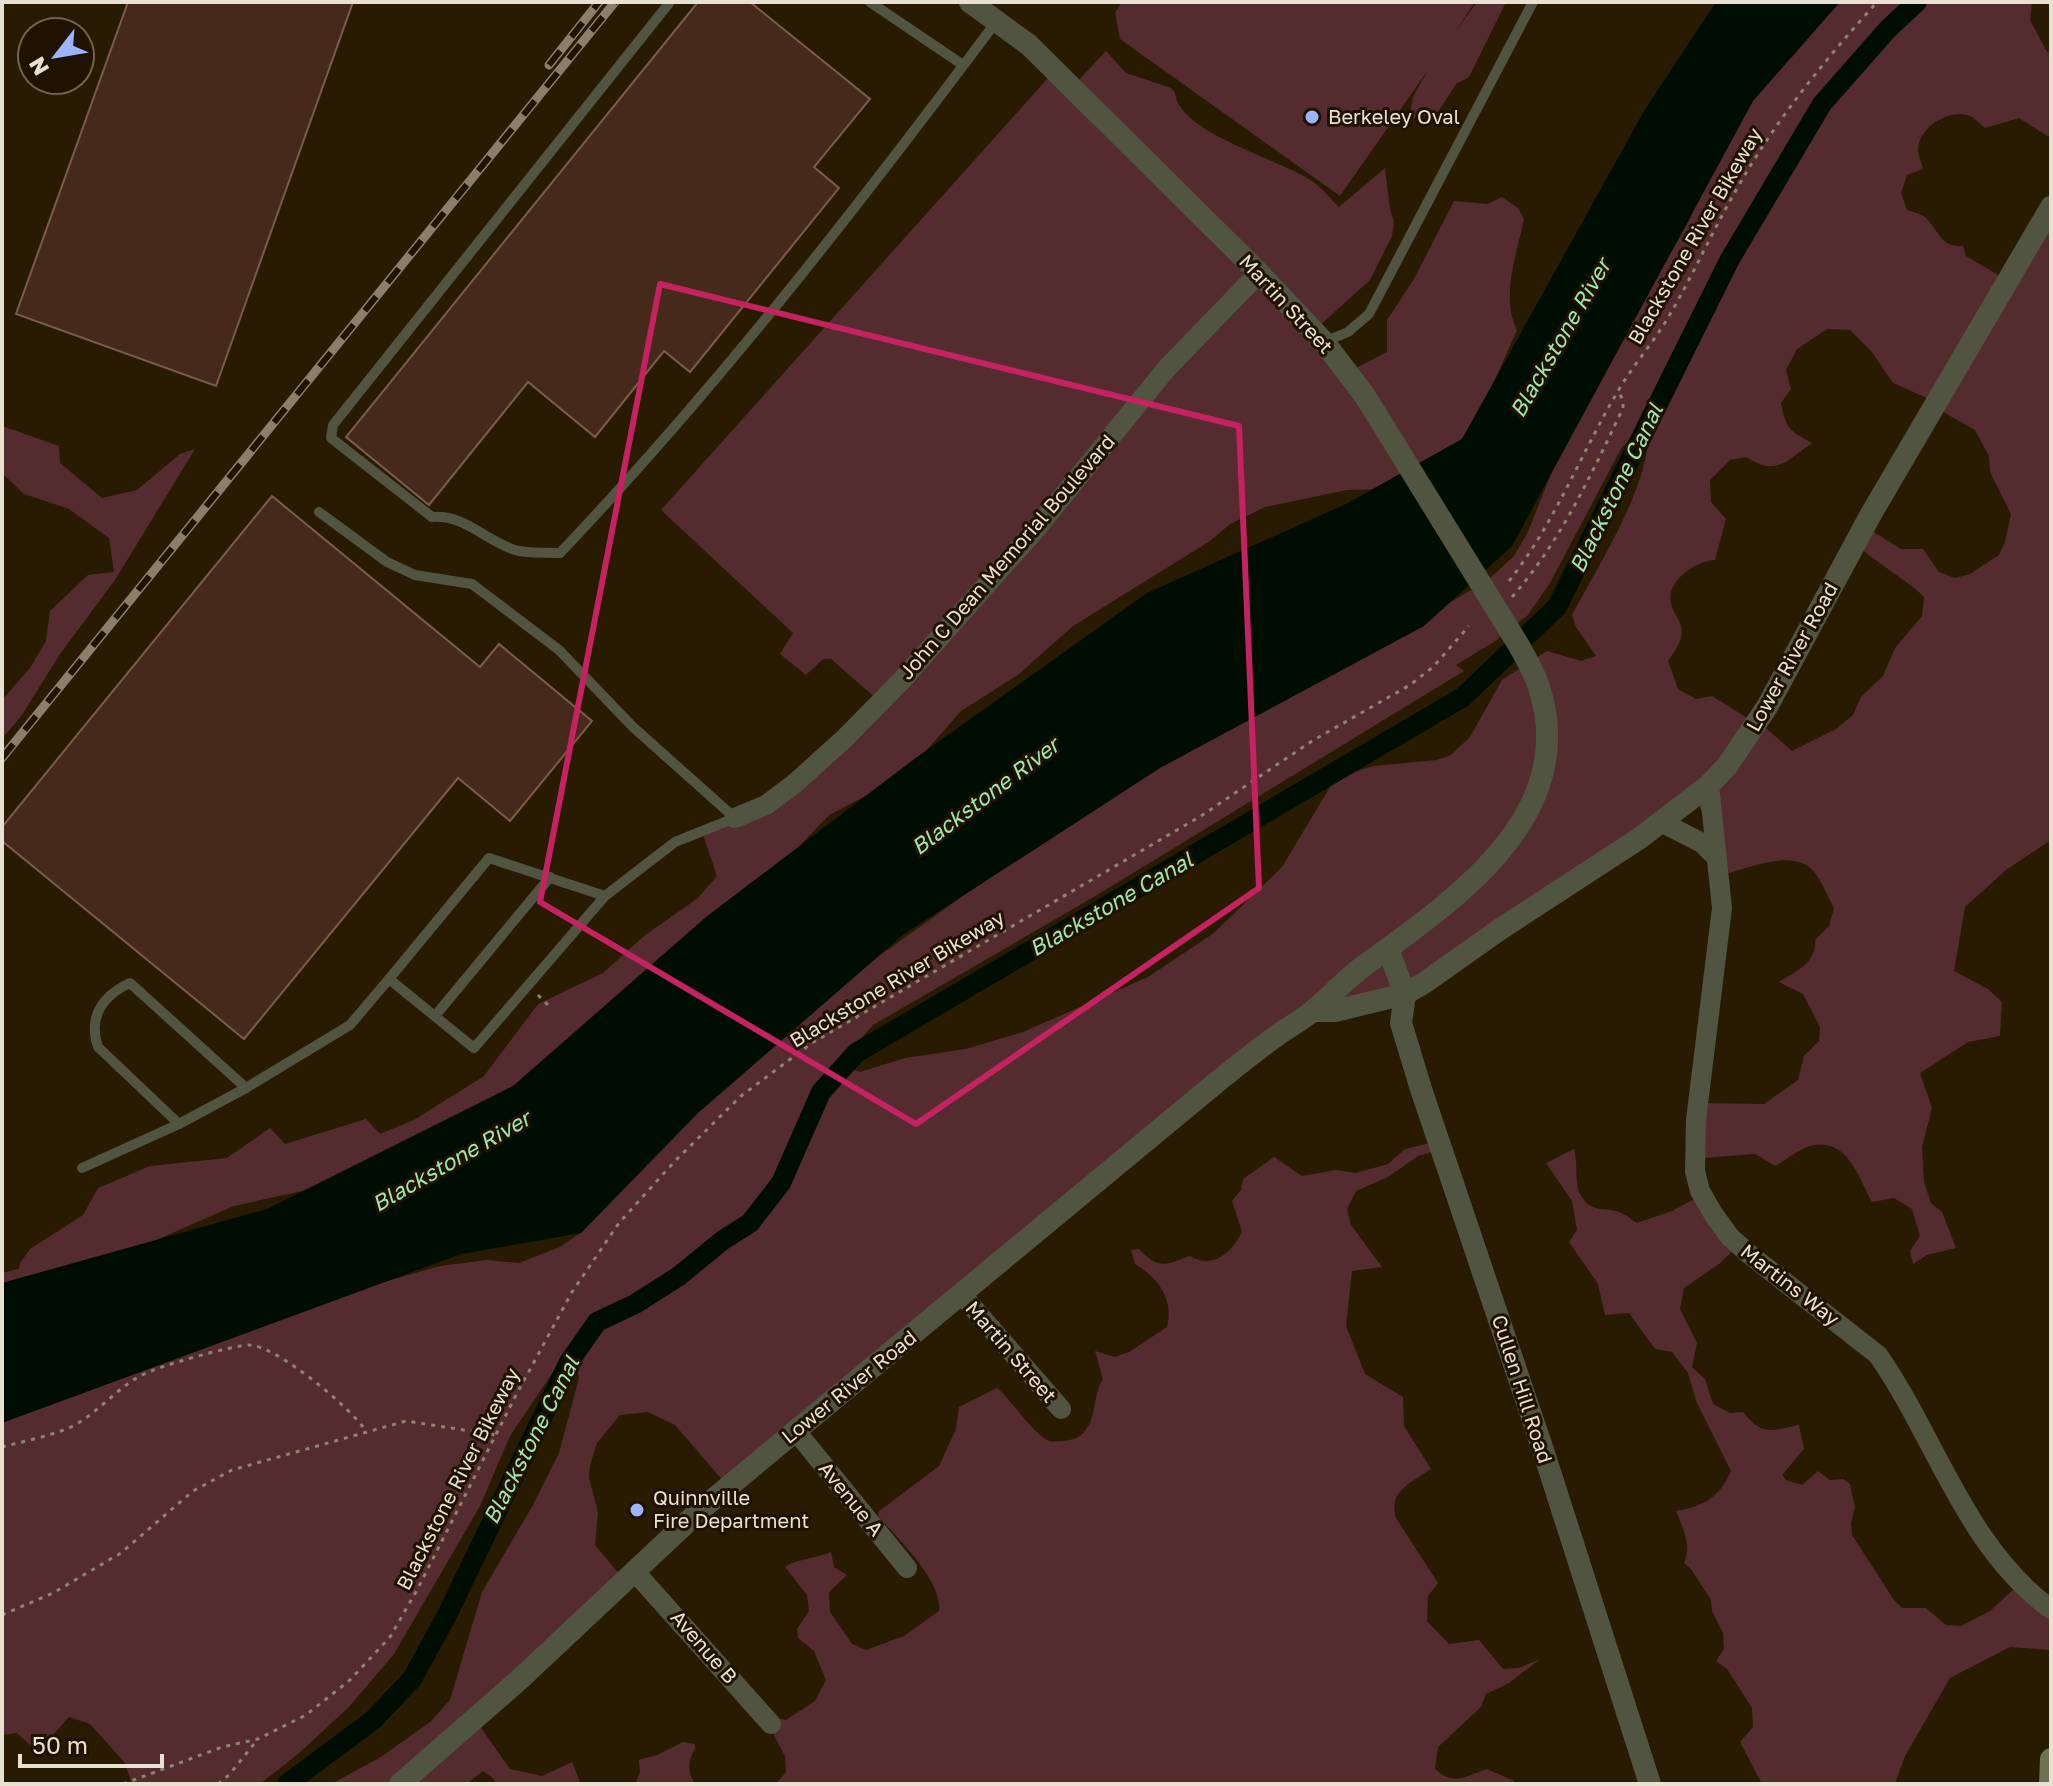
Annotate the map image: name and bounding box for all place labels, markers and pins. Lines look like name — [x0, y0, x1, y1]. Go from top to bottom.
place label: Berkeley Oval — [1328, 104, 1460, 128]
marker: Berkeley Oval — [1303, 108, 1321, 126]
place label: Quinnville Fire Department — [653, 1485, 809, 1532]
marker: Quinnville Fire Department — [628, 1501, 646, 1519]

